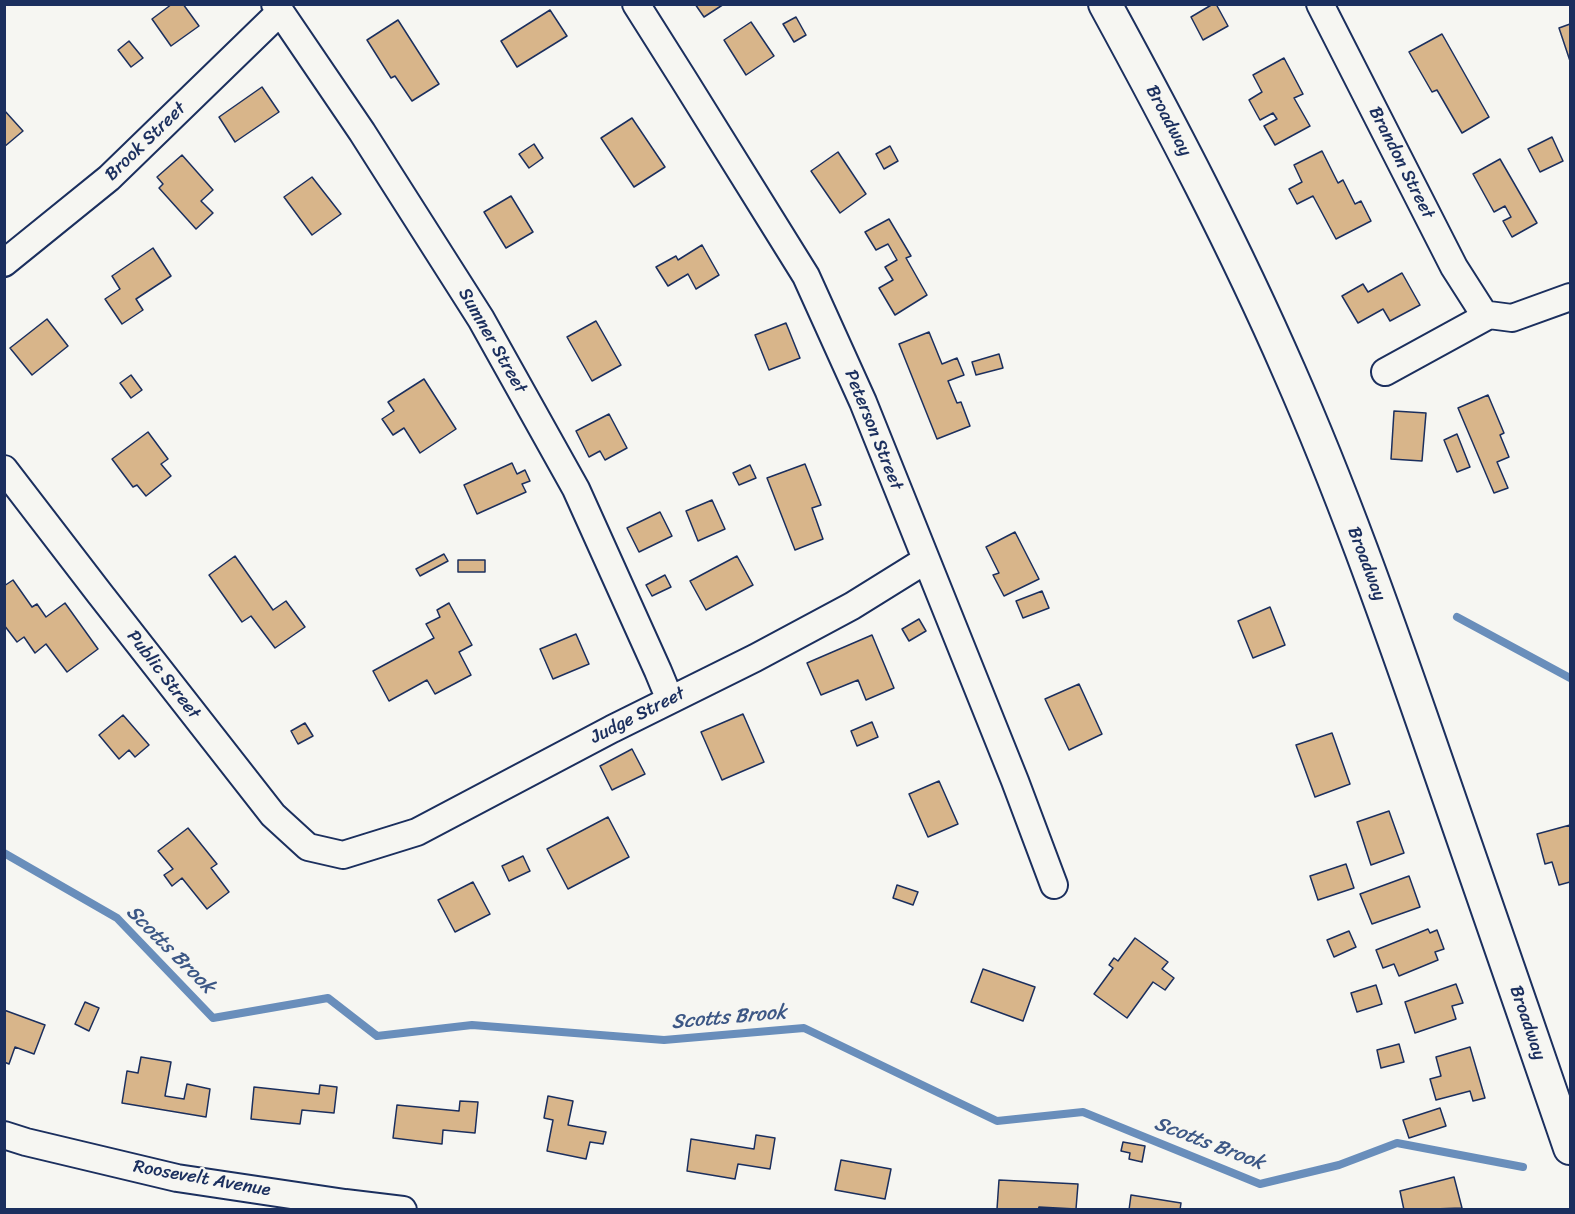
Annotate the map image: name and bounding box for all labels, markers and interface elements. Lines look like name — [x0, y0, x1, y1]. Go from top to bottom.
street label: Broadway — [1140, 82, 1196, 160]
street label: Brook Street — [101, 98, 191, 186]
street label: Brandon Street — [1364, 103, 1438, 223]
street label: Sumner Street — [453, 284, 531, 398]
street label: Peterson Street — [839, 367, 907, 493]
street label: Broadway — [1342, 524, 1390, 604]
street label: Public Street — [122, 626, 204, 724]
street label: Judge Street — [587, 683, 689, 749]
water label: Scotts Brook — [121, 901, 219, 999]
street label: Broadway — [1504, 983, 1550, 1063]
water label: Scotts Brook — [670, 1001, 788, 1035]
water label: Scotts Brook — [1151, 1112, 1267, 1176]
street label: Roosevelt Avenue — [132, 1156, 272, 1202]

